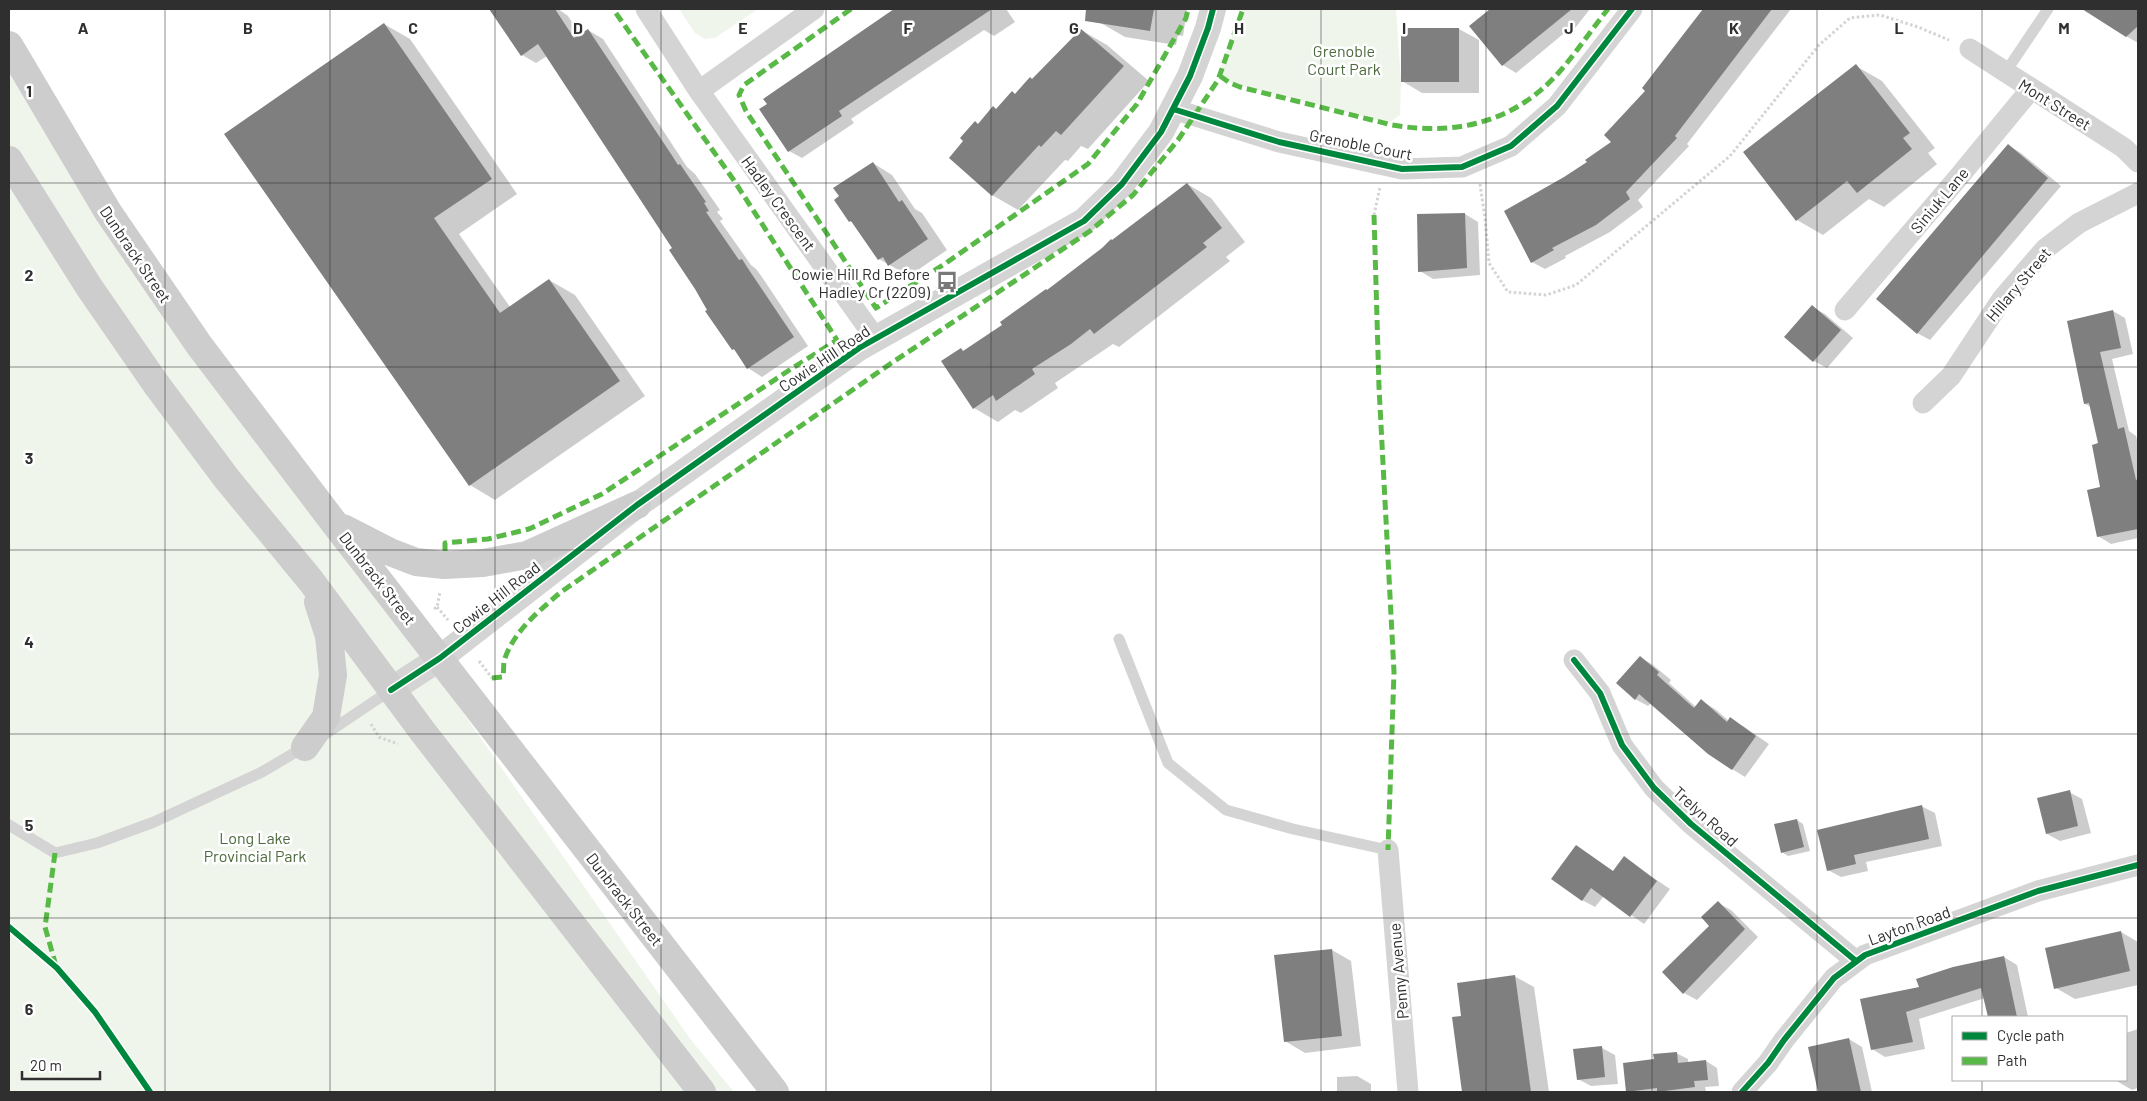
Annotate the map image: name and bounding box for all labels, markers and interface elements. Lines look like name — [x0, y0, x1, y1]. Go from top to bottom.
text: A — [78, 18, 89, 37]
text: B — [243, 18, 253, 37]
text: C — [408, 18, 418, 37]
text: D — [573, 18, 583, 37]
text: E — [738, 18, 748, 37]
text: F — [904, 18, 913, 37]
text: G — [1069, 18, 1079, 37]
text: H — [1234, 18, 1244, 37]
text: I — [1402, 18, 1406, 37]
text: J — [1564, 18, 1574, 37]
text: K — [1729, 18, 1739, 37]
text: L — [1894, 18, 1904, 37]
text: M — [2058, 18, 2070, 37]
park label: Grenoble Court Park — [1307, 41, 1381, 78]
street label: Mont Street — [2015, 74, 2095, 134]
text: 1 — [26, 81, 32, 100]
street label: Grenoble Court — [1308, 125, 1414, 163]
street label: Hadley Crescent — [738, 152, 820, 254]
street label: Siniuk Lane — [1906, 163, 1972, 237]
street label: Dunbrack Street — [97, 202, 175, 306]
street label: Hillary Street — [1982, 243, 2054, 325]
place label: Cowie Hill Rd Before Hadley Cr (2209) — [791, 264, 931, 301]
text: 2 — [25, 265, 34, 284]
bus stop icon: Cowie Hill Rd Before Hadley Cr (2209) — [934, 269, 960, 295]
street label: Cowie Hill Road — [775, 321, 873, 395]
text: 3 — [25, 448, 33, 467]
street label: Dunbrack Street — [336, 528, 420, 628]
street label: Cowie Hill Road — [448, 557, 544, 637]
text: 4 — [24, 632, 34, 651]
street label: Trelyn Road — [1670, 782, 1742, 850]
text: 5 — [25, 815, 34, 834]
park label: Long Lake Provincial Park — [204, 828, 306, 865]
street label: Dunbrack Street — [583, 849, 667, 949]
street label: Layton Road — [1865, 901, 1953, 949]
street label: Penny Avenue — [1384, 922, 1412, 1020]
text: 6 — [25, 999, 34, 1018]
legend — [1952, 1016, 2127, 1081]
text: Cycle path — [1997, 1026, 2064, 1044]
scale bar — [22, 1048, 100, 1080]
text: Path — [1997, 1051, 2027, 1069]
text: 20 m — [30, 1056, 62, 1074]

